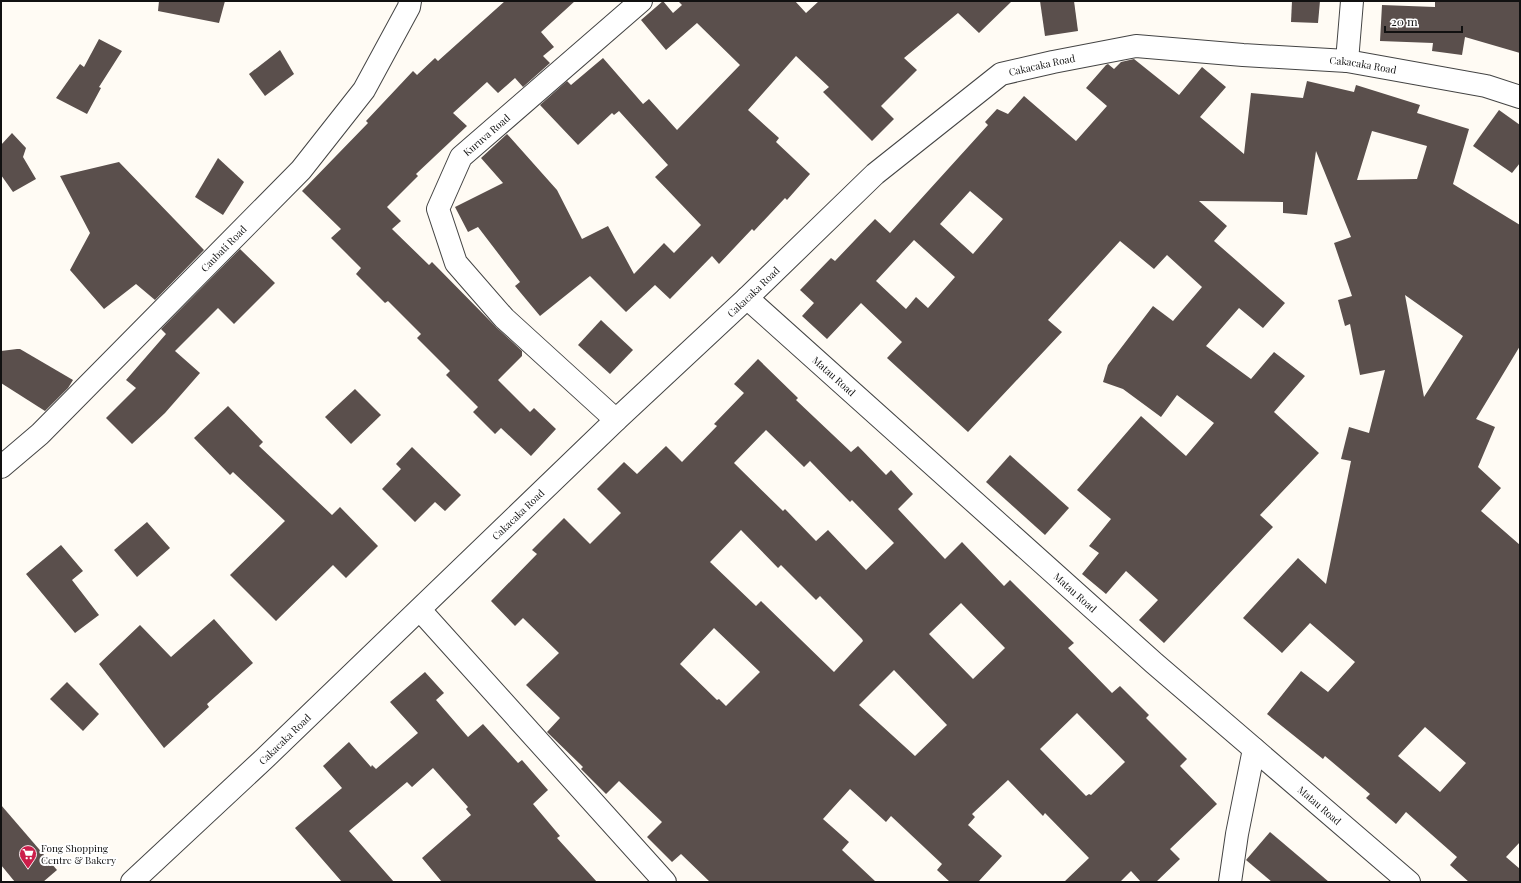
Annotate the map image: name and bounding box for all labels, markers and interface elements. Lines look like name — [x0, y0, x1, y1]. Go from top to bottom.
scale bar — [1385, 8, 1462, 34]
text: 20 m — [1391, 13, 1418, 29]
street label: Cakacaka Road — [1007, 51, 1076, 79]
street label: Cakacaka Road — [1329, 53, 1398, 77]
street label: Kuruva Road — [460, 111, 513, 159]
street label: Caubati Road — [197, 222, 250, 275]
street label: Cakacaka Road — [724, 263, 783, 320]
street label: Matau Road — [810, 353, 859, 399]
street label: Cakacaka Road — [489, 486, 547, 543]
street label: Matau Road — [1051, 569, 1100, 616]
street label: Cakacaka Road — [255, 711, 314, 768]
street label: Matau Road — [1295, 783, 1345, 828]
place label: Fong Shopping Centre & Bakery — [41, 841, 116, 867]
supermarket icon: Fong Shopping Centre & Bakery — [18, 844, 38, 869]

